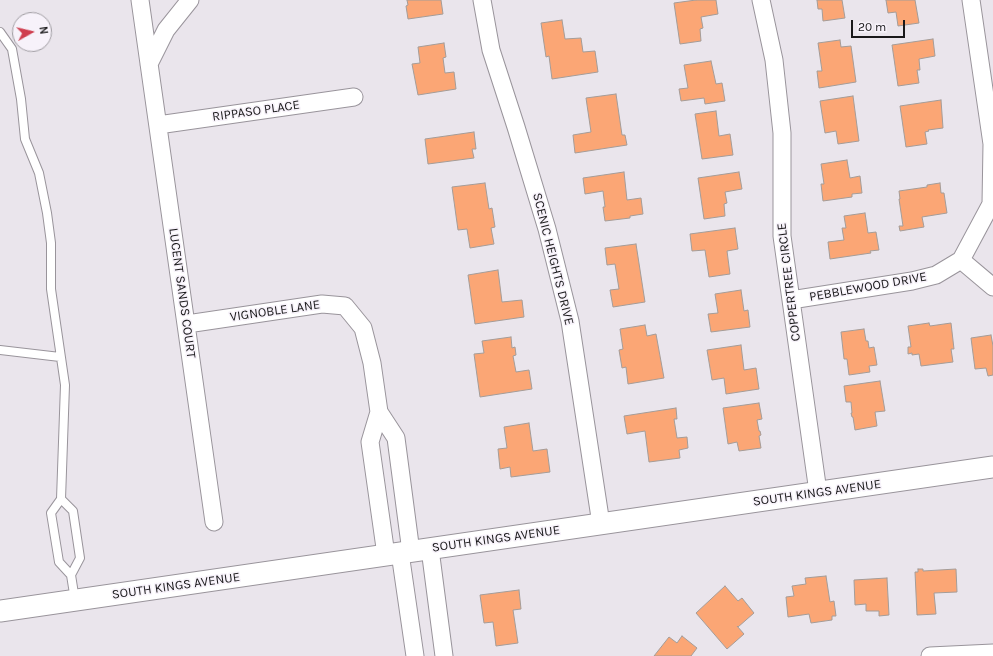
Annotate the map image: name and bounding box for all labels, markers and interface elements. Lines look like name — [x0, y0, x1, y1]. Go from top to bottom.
north arrow — [12, 12, 52, 52]
scale bar — [853, 12, 907, 38]
text: 20 m — [858, 20, 886, 34]
text: N — [36, 26, 50, 35]
street label: RIPPASO PLACE — [211, 97, 301, 125]
street label: SCENIC HEIGHTS DRIVE — [529, 191, 577, 327]
street label: COPPERTREE CIRCLE — [774, 222, 804, 342]
street label: LUCENT SANDS COURT — [165, 227, 199, 359]
street label: PEBBLEWOOD DRIVE — [808, 269, 928, 305]
street label: VIGNOBLE LANE — [229, 297, 321, 325]
street label: SOUTH KINGS AVENUE — [752, 476, 882, 510]
street label: SOUTH KINGS AVENUE — [431, 522, 561, 556]
street label: SOUTH KINGS AVENUE — [111, 569, 241, 603]

